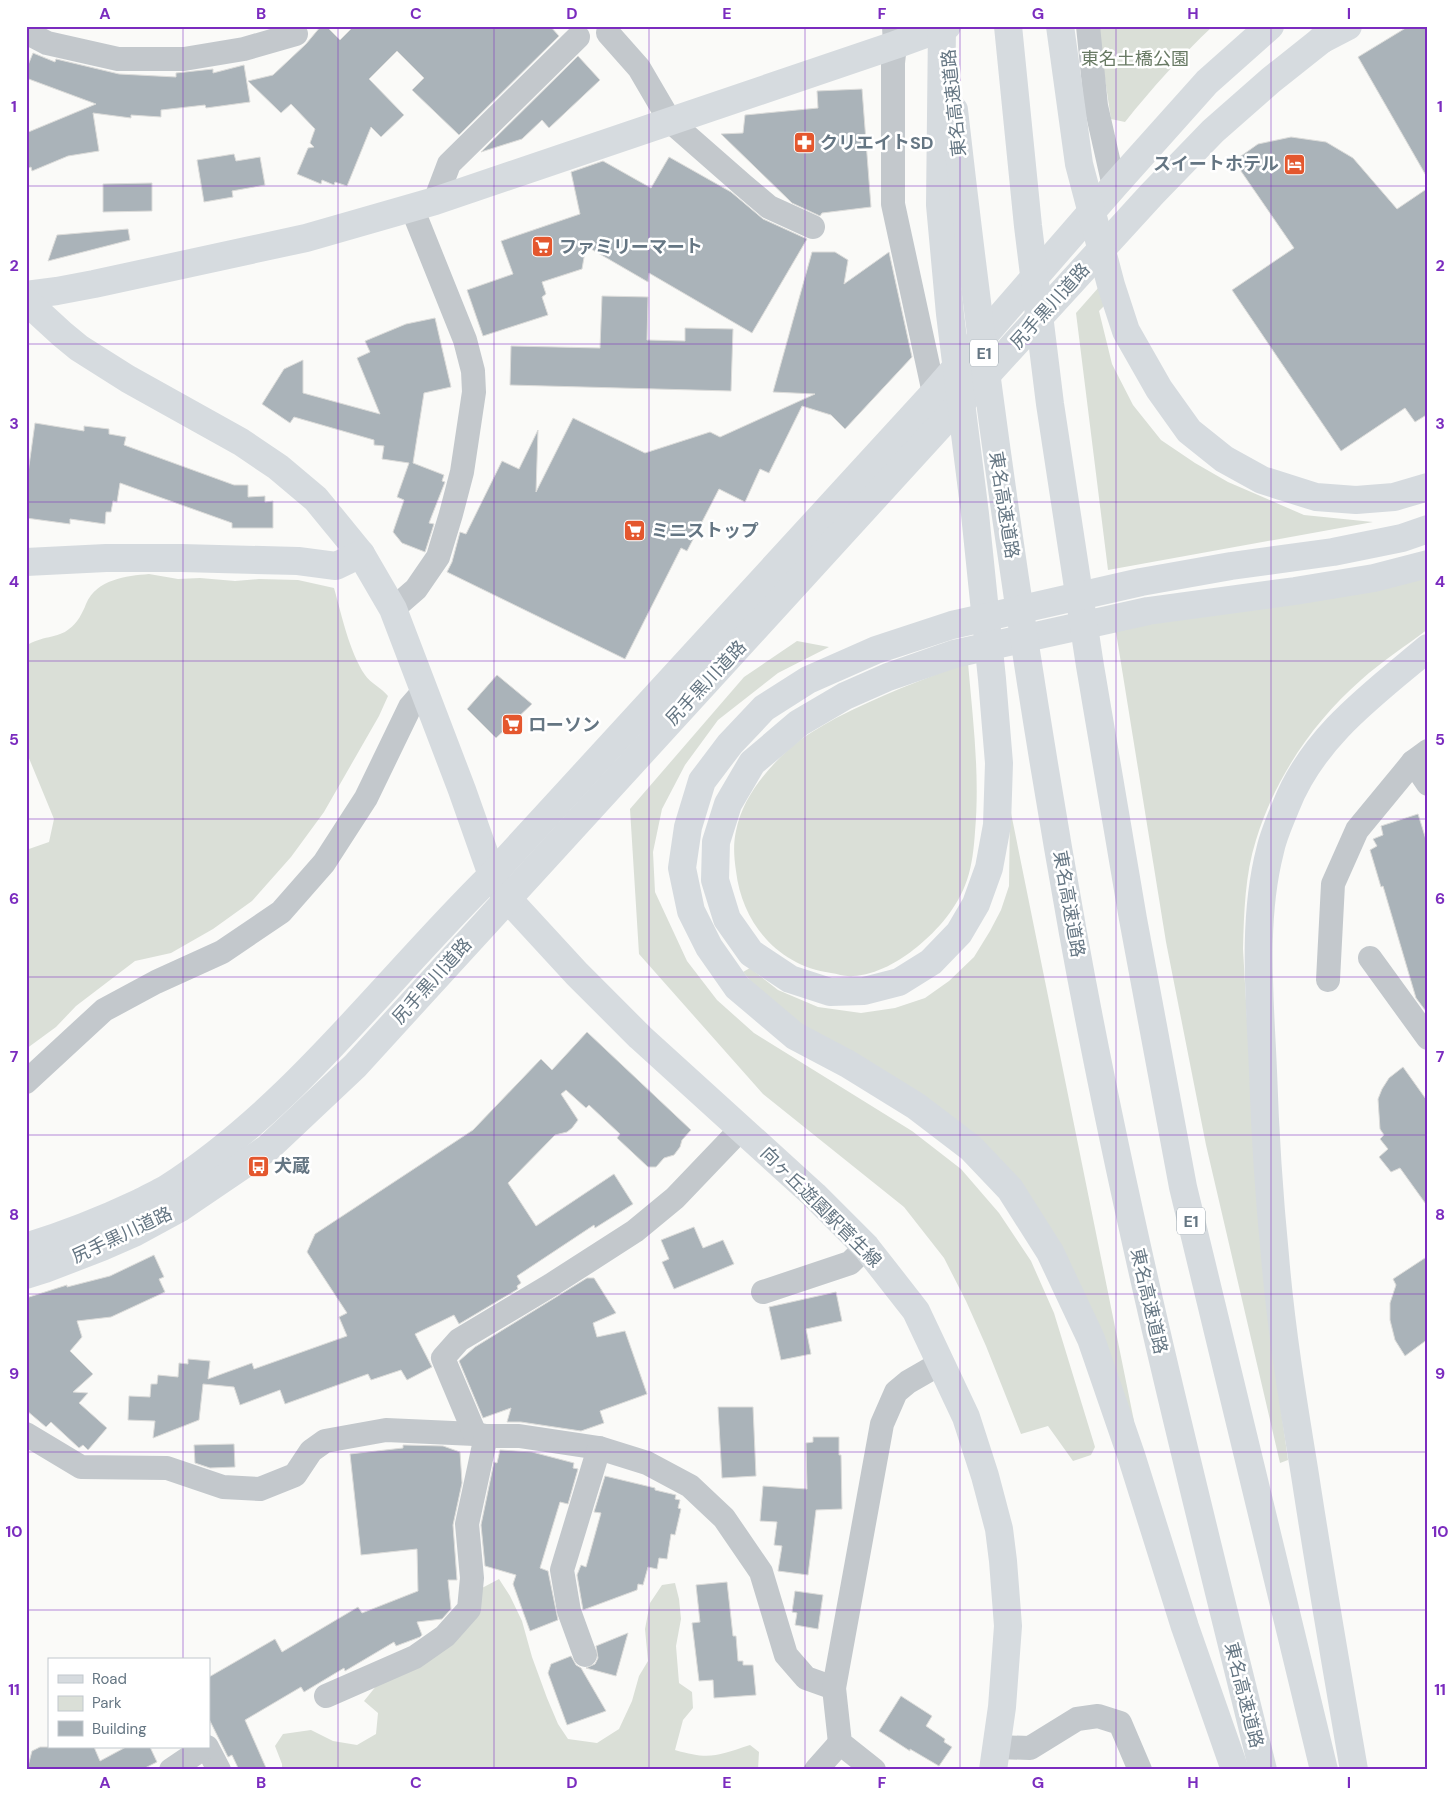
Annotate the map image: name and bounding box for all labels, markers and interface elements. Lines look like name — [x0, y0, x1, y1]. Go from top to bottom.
text: A — [99, 3, 111, 24]
text: B — [256, 3, 266, 24]
text: C — [410, 3, 422, 24]
text: D — [566, 3, 578, 24]
text: E — [722, 3, 732, 24]
text: F — [878, 3, 887, 24]
text: G — [1032, 3, 1044, 24]
text: H — [1187, 3, 1199, 24]
text: I — [1347, 3, 1351, 24]
park label: 東名土橋公園 — [1081, 47, 1189, 71]
street label: 東名高速道路 — [936, 48, 972, 158]
text: 1 — [11, 96, 17, 117]
text: 1 — [1437, 96, 1443, 117]
pharmacy icon: クリエイトSD — [792, 131, 816, 155]
place label: クリエイトSD — [820, 131, 934, 155]
place label: スイートホテル — [1153, 152, 1279, 176]
hotel icon: スイートホテル — [1283, 152, 1307, 176]
supermarket icon: ファミリーマート — [531, 235, 555, 259]
place label: ファミリーマート — [559, 235, 703, 259]
text: 2 — [9, 255, 19, 276]
text: 2 — [1435, 255, 1445, 276]
street label: 尻手黒川道路 — [1005, 258, 1095, 354]
road number: E1 — [970, 339, 998, 366]
text: 3 — [9, 413, 19, 434]
text: 3 — [1435, 413, 1445, 434]
street label: 東名高速道路 — [984, 450, 1024, 560]
supermarket icon: ミニストップ — [623, 519, 647, 543]
place label: ミニストップ — [651, 519, 759, 543]
text: 4 — [9, 571, 19, 592]
text: 4 — [1435, 571, 1445, 592]
street label: 尻手黒川道路 — [660, 635, 752, 731]
supermarket icon: ローソン — [500, 713, 524, 737]
place label: ローソン — [528, 713, 600, 737]
text: 5 — [9, 729, 19, 750]
text: 5 — [1435, 729, 1445, 750]
street label: 東名高速道路 — [1048, 849, 1090, 959]
text: 6 — [9, 888, 19, 909]
text: 6 — [1435, 888, 1445, 909]
street label: 尻手黒川道路 — [387, 933, 477, 1029]
text: 7 — [10, 1046, 19, 1067]
text: 7 — [1436, 1046, 1445, 1067]
street label: 向ヶ丘遊園駅菅生線 — [755, 1141, 887, 1273]
bus stop icon: 犬蔵 — [246, 1154, 270, 1178]
place label: 犬蔵 — [274, 1154, 310, 1178]
street label: 尻手黒川道路 — [68, 1201, 176, 1269]
text: 8 — [9, 1204, 19, 1225]
text: 8 — [1435, 1204, 1445, 1225]
road number: E1 — [1177, 1208, 1205, 1234]
street label: 東名高速道路 — [1125, 1246, 1173, 1356]
text: 9 — [9, 1363, 19, 1384]
text: 9 — [1435, 1363, 1445, 1384]
text: 10 — [5, 1521, 23, 1542]
text: 10 — [1431, 1521, 1449, 1542]
street label: 東名高速道路 — [1219, 1640, 1269, 1750]
legend — [48, 1658, 210, 1748]
text: Road — [92, 1669, 127, 1689]
text: 11 — [8, 1679, 20, 1700]
text: 11 — [1434, 1679, 1446, 1700]
text: Park — [92, 1693, 122, 1713]
text: Building — [92, 1719, 147, 1739]
text: A — [99, 1772, 111, 1793]
text: B — [256, 1772, 266, 1793]
text: C — [410, 1772, 422, 1793]
text: D — [566, 1772, 578, 1793]
text: E — [722, 1772, 732, 1793]
text: F — [878, 1772, 887, 1793]
text: G — [1032, 1772, 1044, 1793]
text: H — [1187, 1772, 1199, 1793]
text: I — [1347, 1772, 1351, 1793]

